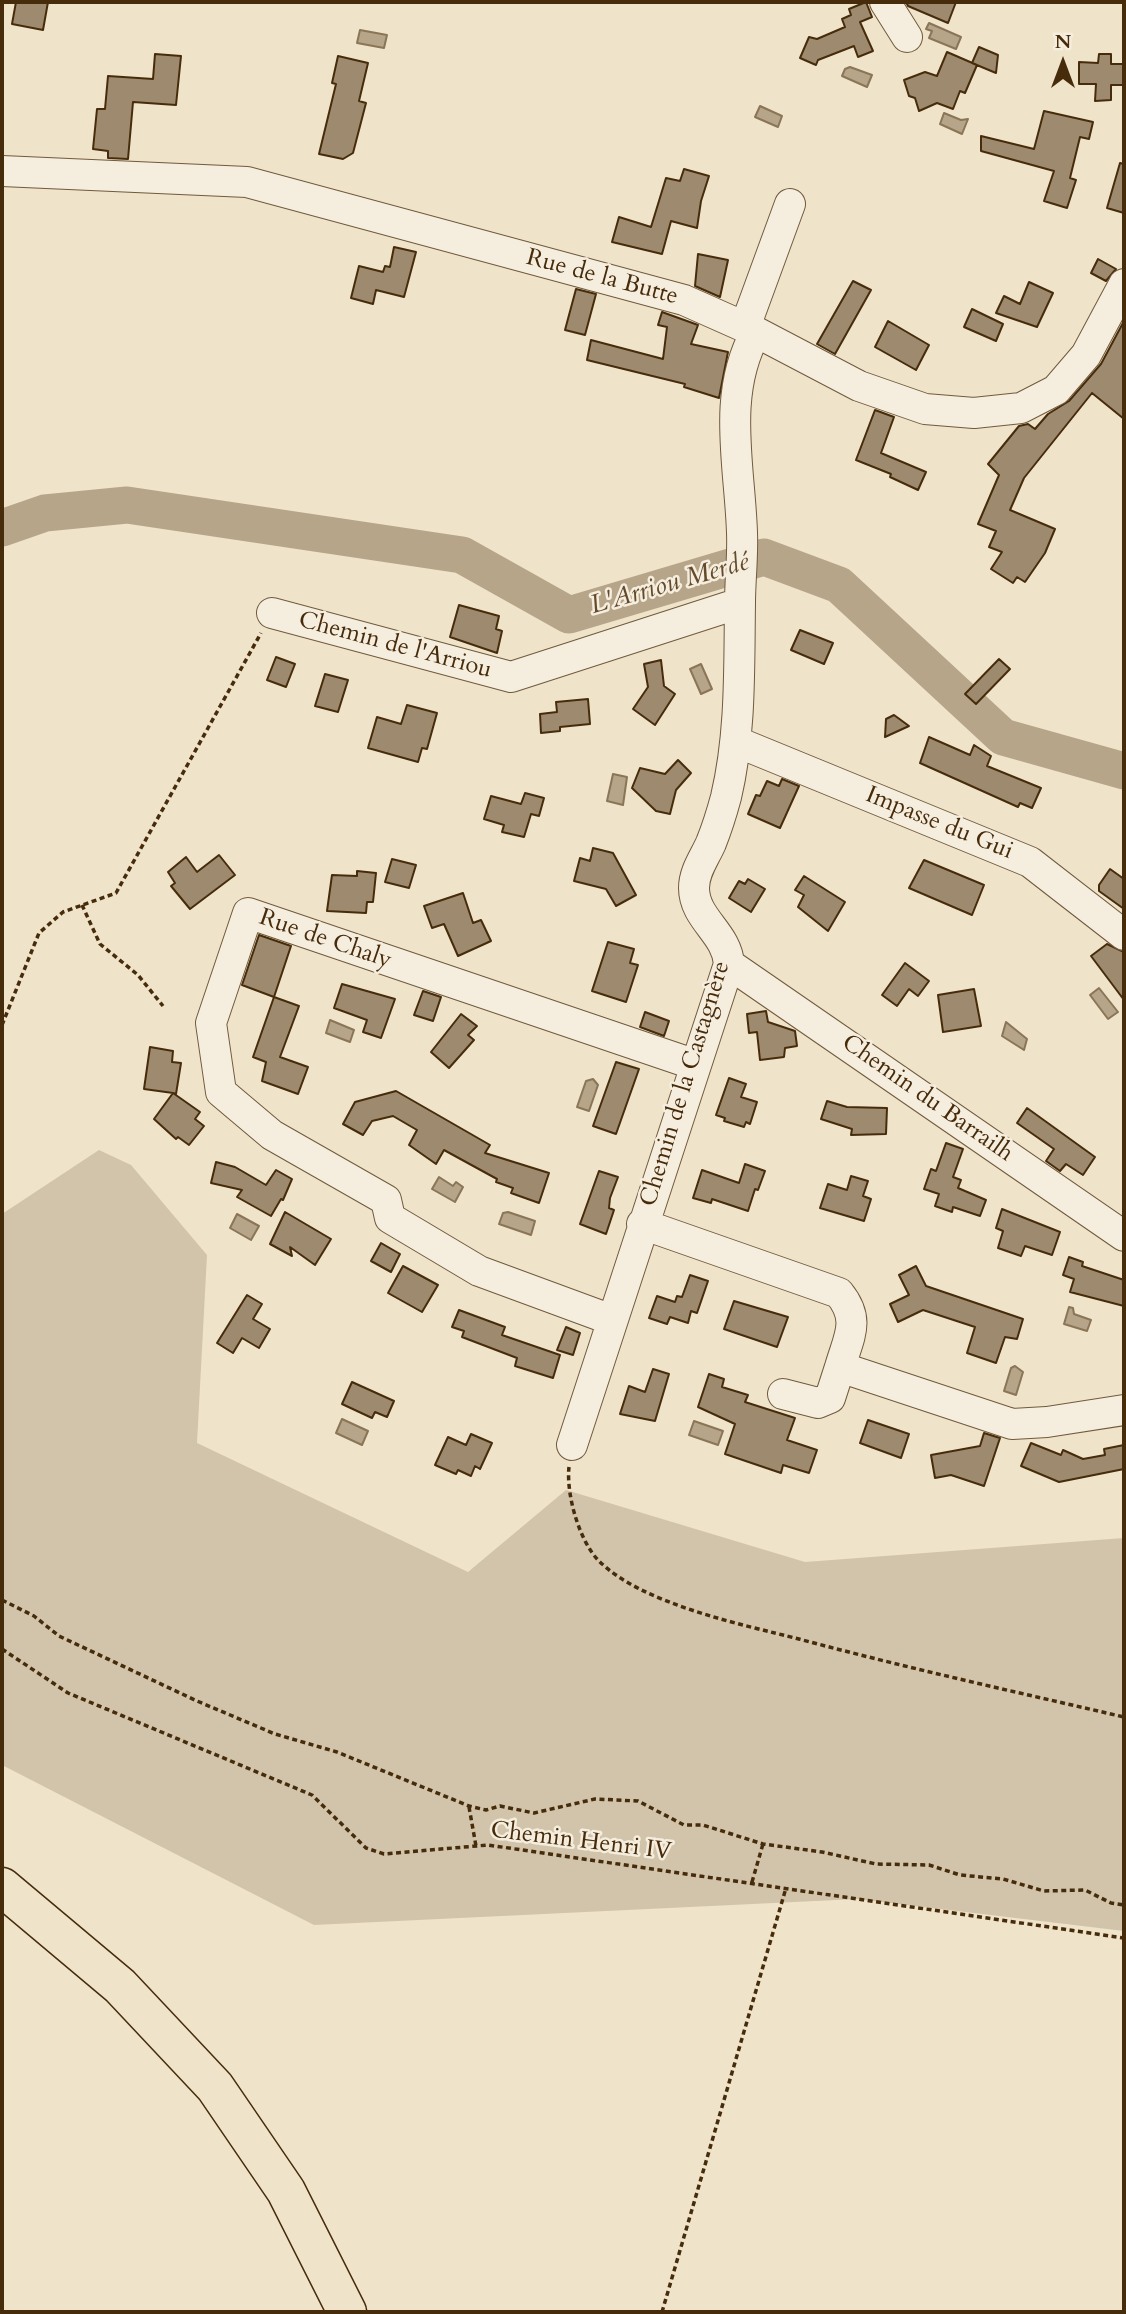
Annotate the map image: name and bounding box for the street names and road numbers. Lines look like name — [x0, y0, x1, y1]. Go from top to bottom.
street label: Rue de la Butte — [523, 244, 681, 312]
street label: Chemin de l'Arriou — [295, 606, 495, 686]
street label: Impasse du Gui — [861, 781, 1017, 867]
street label: Rue de Chaly — [255, 904, 395, 976]
street label: Chemin de la Castagnère — [635, 958, 737, 1210]
street label: Chemin du Barrailh — [836, 1029, 1018, 1169]
street label: Chemin Henri IV — [489, 1817, 673, 1867]

